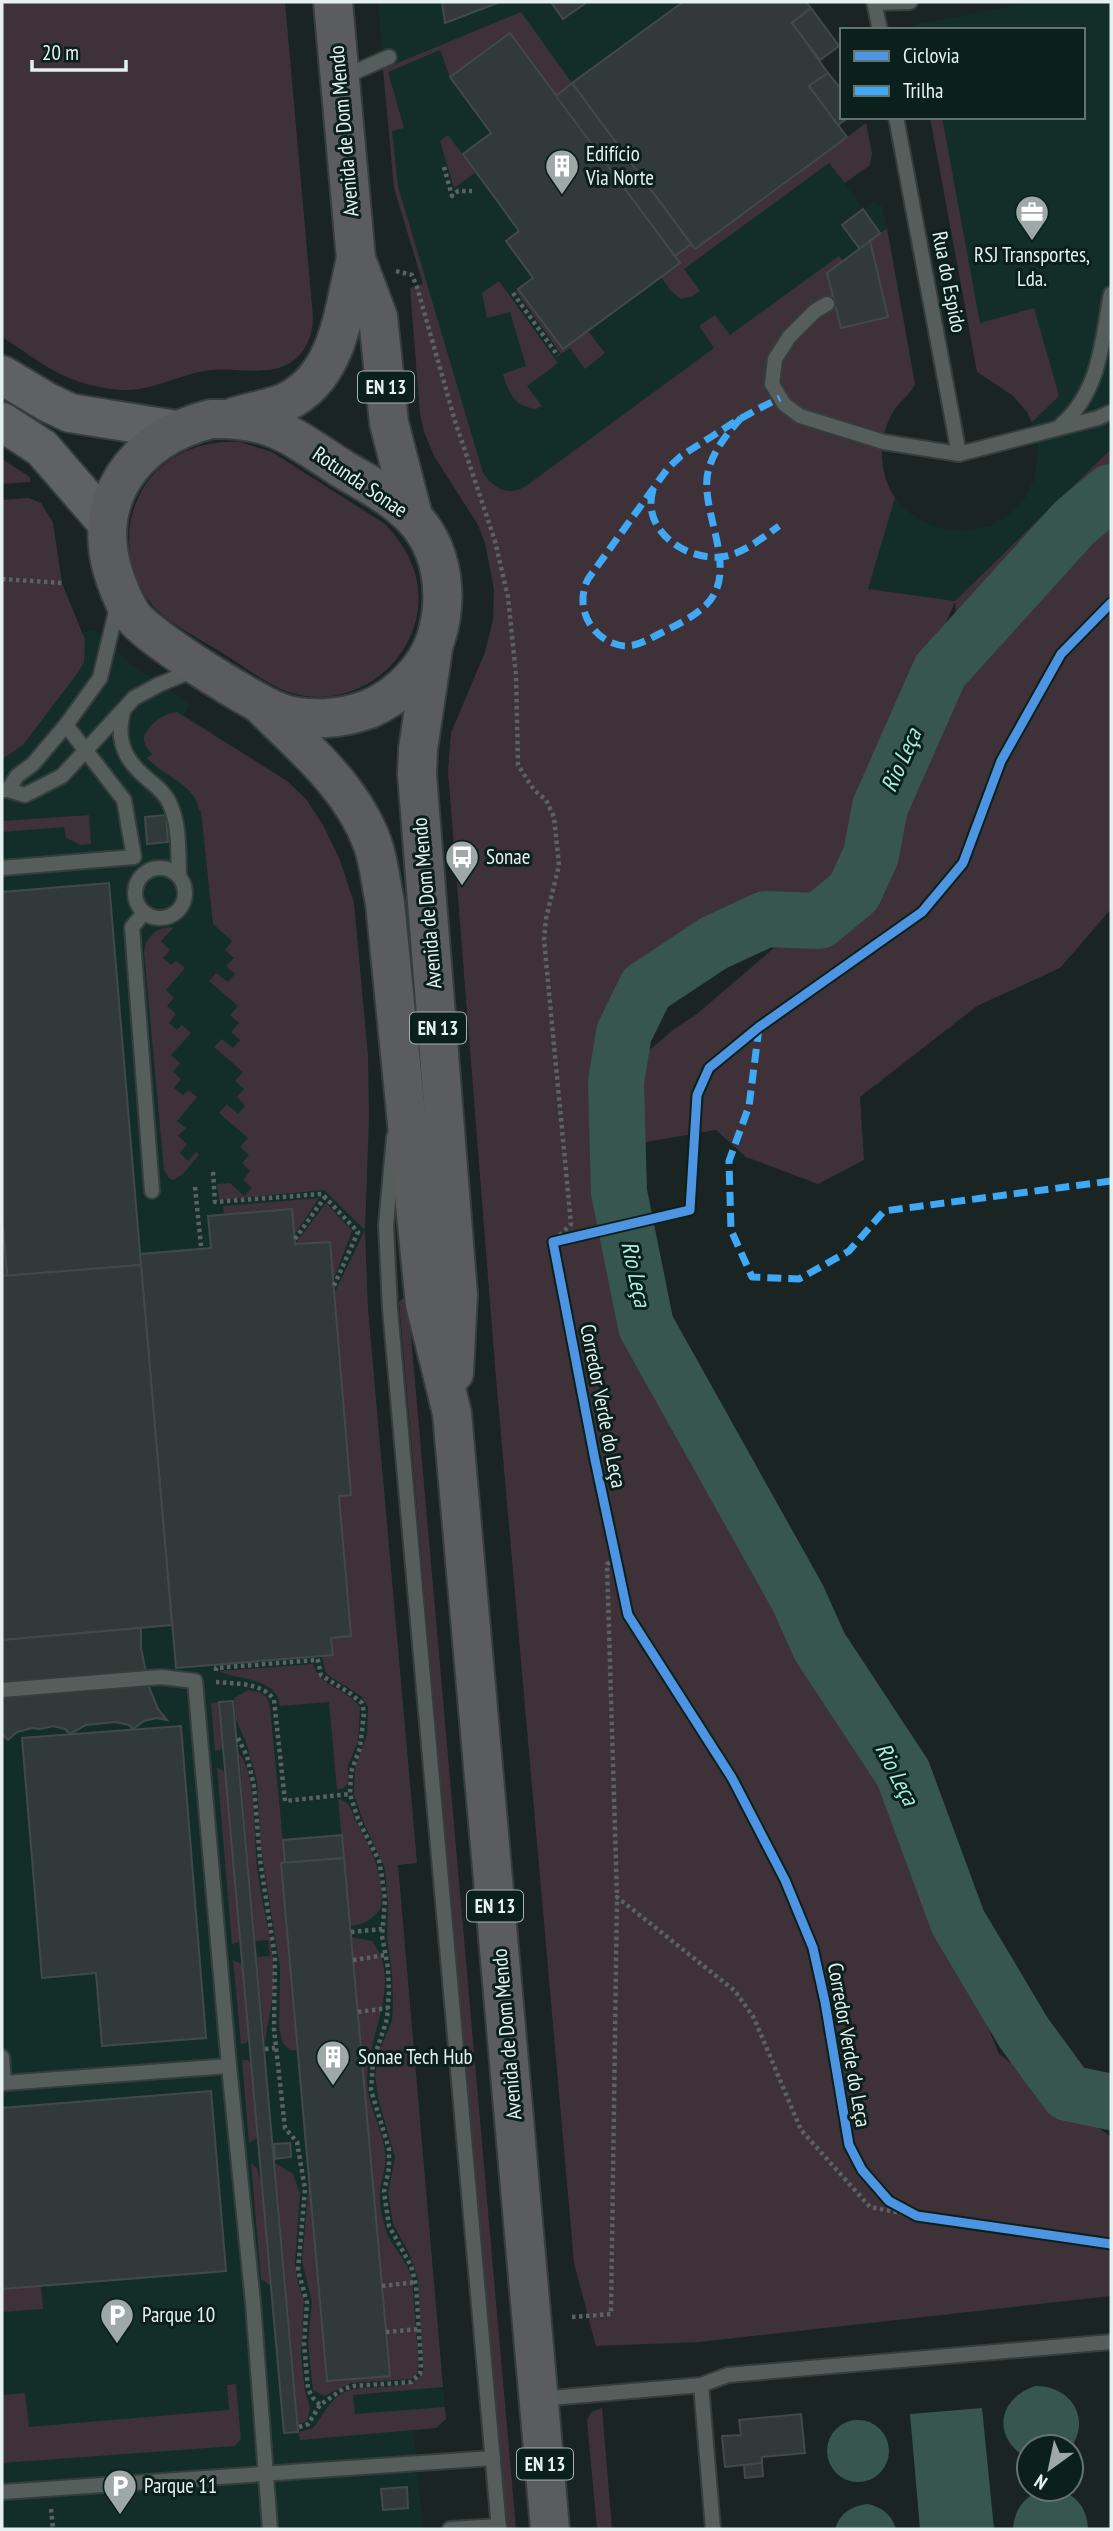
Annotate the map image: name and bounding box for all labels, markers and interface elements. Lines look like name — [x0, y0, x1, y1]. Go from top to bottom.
scale bar — [32, 28, 126, 72]
legend — [840, 28, 1085, 119]
text: 20 m — [42, 39, 79, 66]
text: Ciclovia — [903, 42, 960, 69]
street label: Avenida de Dom Mendo — [323, 44, 364, 218]
text: Trilha — [903, 77, 943, 104]
place label: Edifício Via Norte — [585, 140, 654, 191]
building icon: Edifício Via Norte — [543, 147, 581, 196]
office icon: RSJ Transportes, Lda. — [1013, 193, 1051, 242]
street label: Rua do Espido — [926, 229, 973, 335]
place label: RSJ Transportes, Lda. — [974, 241, 1090, 292]
road number: EN 13 — [358, 372, 414, 402]
street label: Rotunda Sonae — [308, 440, 413, 523]
water label: Rio Leça — [874, 722, 928, 796]
street label: Avenida de Dom Mendo — [406, 816, 447, 990]
bus stop icon: Sonae — [443, 838, 481, 887]
place label: Sonae — [486, 843, 530, 870]
road number: EN 13 — [410, 1012, 466, 1044]
water label: Rio Leça — [615, 1239, 658, 1311]
street label: Corredor Verde do Leça — [574, 1322, 633, 1490]
water label: Rio Leça — [870, 1738, 926, 1811]
road number: EN 13 — [467, 1890, 523, 1922]
street label: Avenida de Dom Mendo — [486, 1947, 527, 2121]
street label: Corredor Verde do Leça — [822, 1961, 877, 2129]
building icon: Sonae Tech Hub — [314, 2038, 352, 2087]
place label: Sonae Tech Hub — [358, 2043, 473, 2070]
parking icon: Parque 10 — [98, 2296, 136, 2345]
place label: Parque 10 — [142, 2301, 215, 2328]
north arrow — [1015, 2433, 1085, 2503]
road number: EN 13 — [517, 2448, 573, 2480]
parking icon: Parque 11 — [101, 2467, 139, 2516]
text: N — [1030, 2469, 1052, 2495]
place label: Parque 11 — [144, 2472, 217, 2499]

